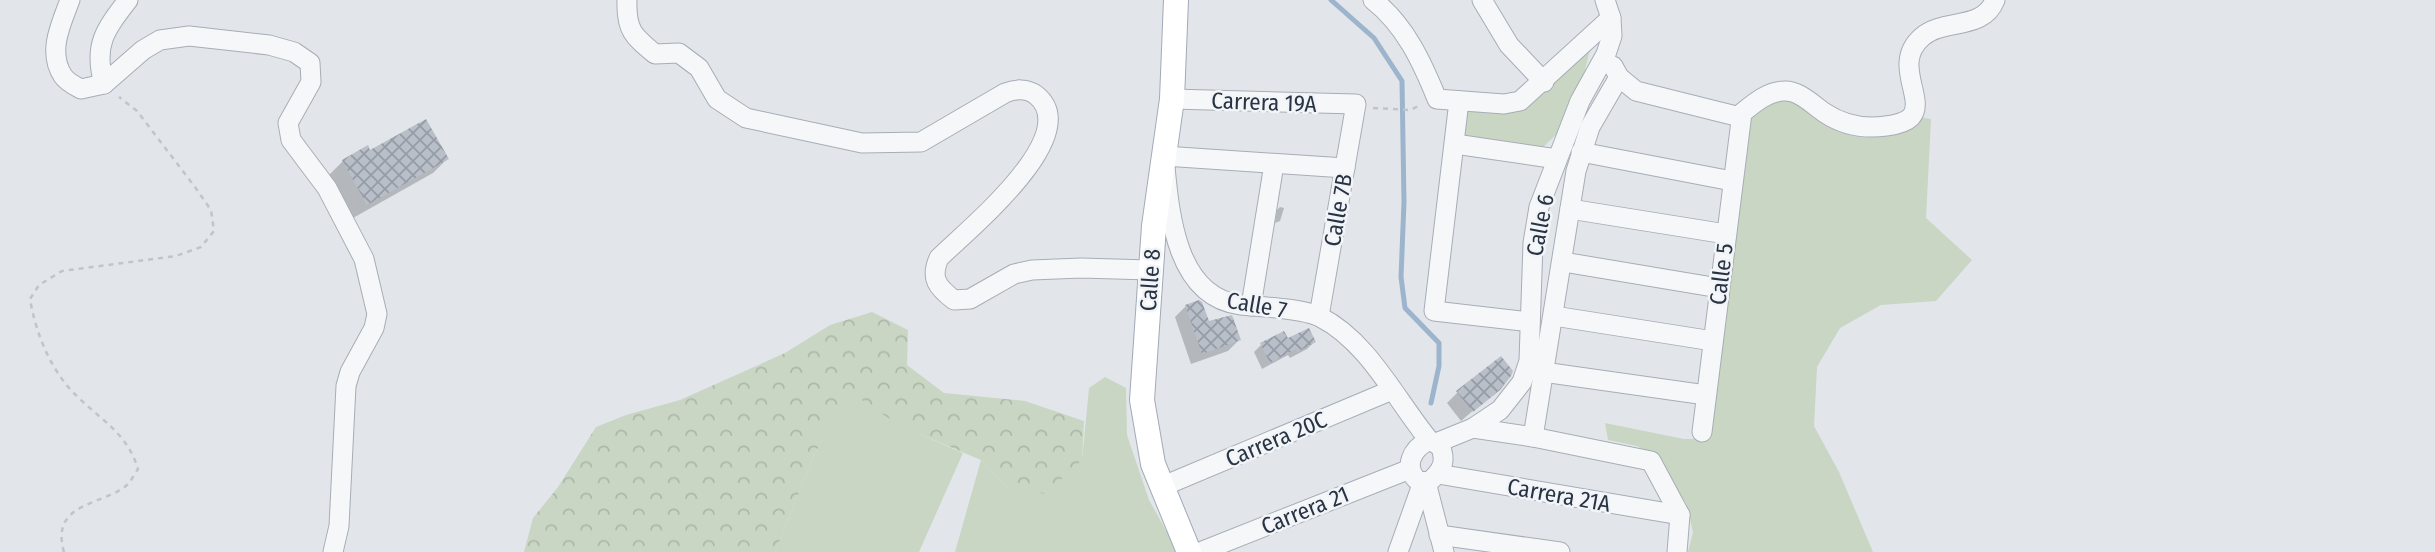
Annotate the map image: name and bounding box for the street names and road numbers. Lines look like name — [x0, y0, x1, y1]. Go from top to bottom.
street label: Carrera 19A — [1211, 86, 1317, 118]
street label: Calle 7B — [1318, 172, 1358, 248]
street label: Calle 6 — [1520, 192, 1560, 258]
street label: Calle 5 — [1703, 242, 1739, 306]
street label: Calle 8 — [1134, 248, 1166, 312]
street label: Calle 7 — [1225, 286, 1289, 324]
street label: Carrera 20C — [1221, 405, 1331, 473]
street label: Carrera 21A — [1505, 472, 1613, 518]
street label: Carrera 21 — [1257, 480, 1353, 540]

